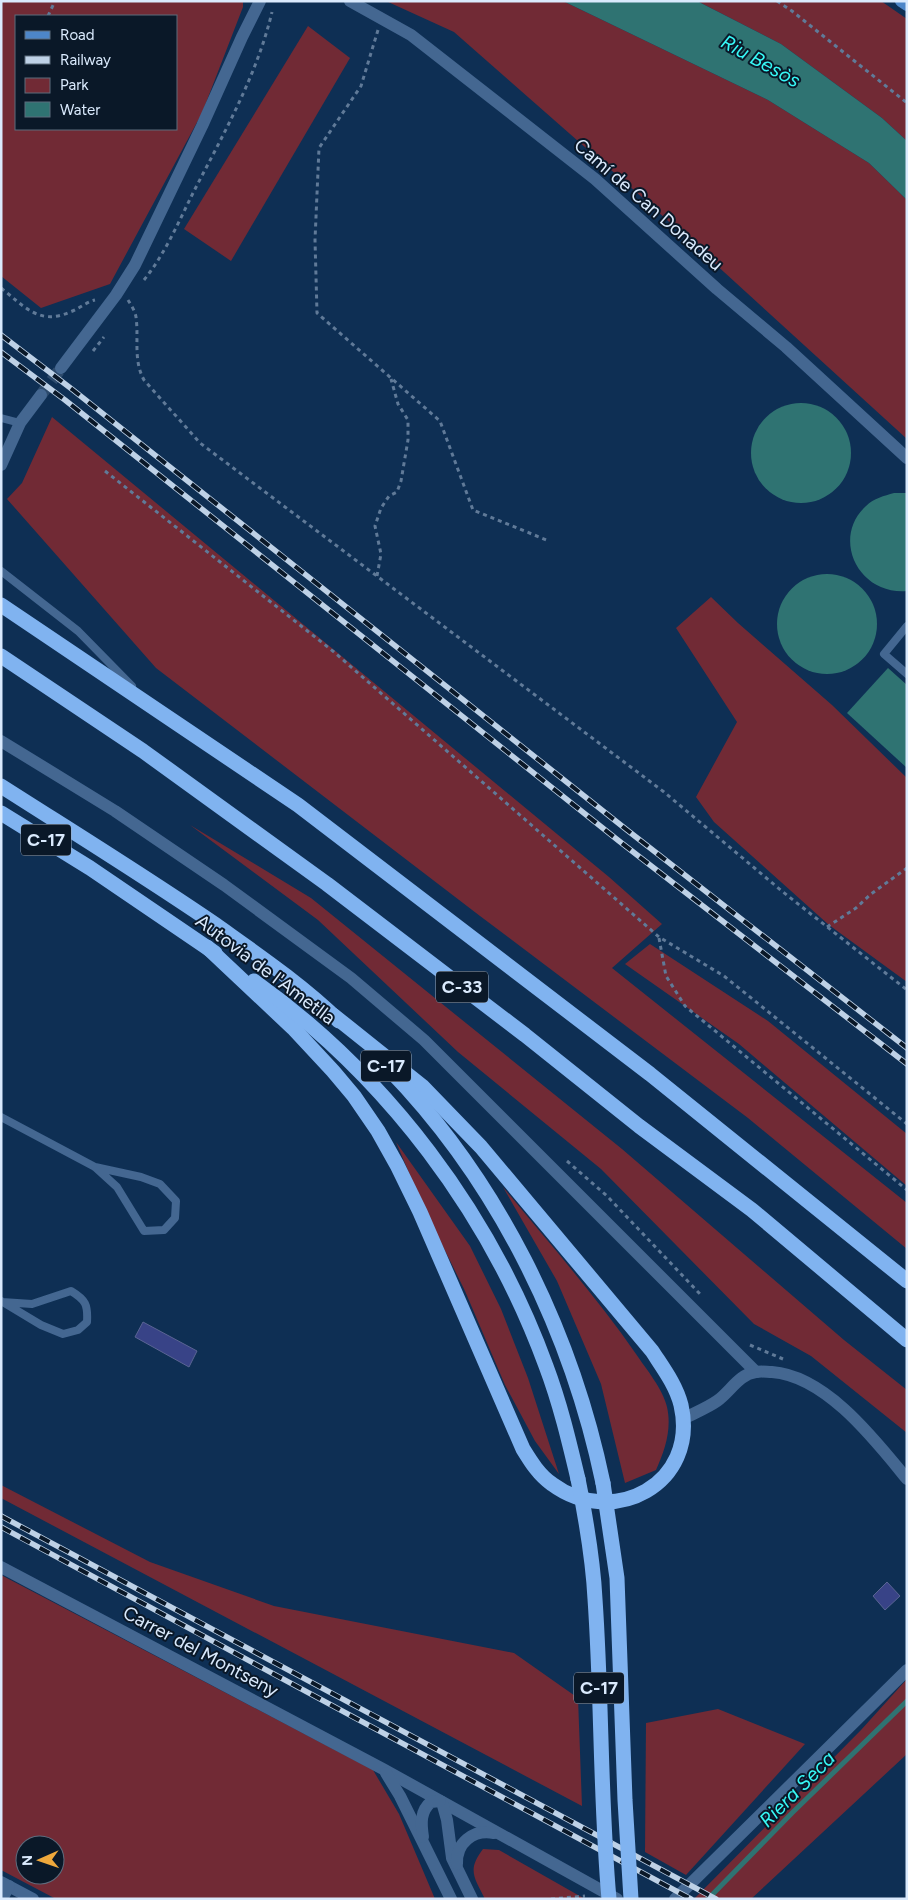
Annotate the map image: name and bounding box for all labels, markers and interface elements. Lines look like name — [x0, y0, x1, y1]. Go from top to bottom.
legend — [15, 15, 178, 130]
text: Road — [60, 26, 95, 44]
water label: Riu Besòs — [717, 29, 805, 93]
text: Railway — [60, 51, 111, 69]
text: Park — [60, 76, 89, 94]
text: Water — [60, 101, 100, 119]
street label: Camí de Can Donadeu — [569, 133, 728, 275]
road number: C-17 — [21, 824, 71, 856]
street label: Autovia de l'Ametlla — [191, 909, 340, 1029]
road number: C-33 — [436, 972, 488, 1002]
road number: C-17 — [361, 1050, 411, 1082]
street label: Carrer del Montseny — [119, 1601, 282, 1702]
road number: C-17 — [574, 1672, 624, 1704]
water label: Riera Seca — [754, 1746, 840, 1832]
north arrow — [15, 1835, 65, 1885]
text: N — [19, 1855, 36, 1866]

